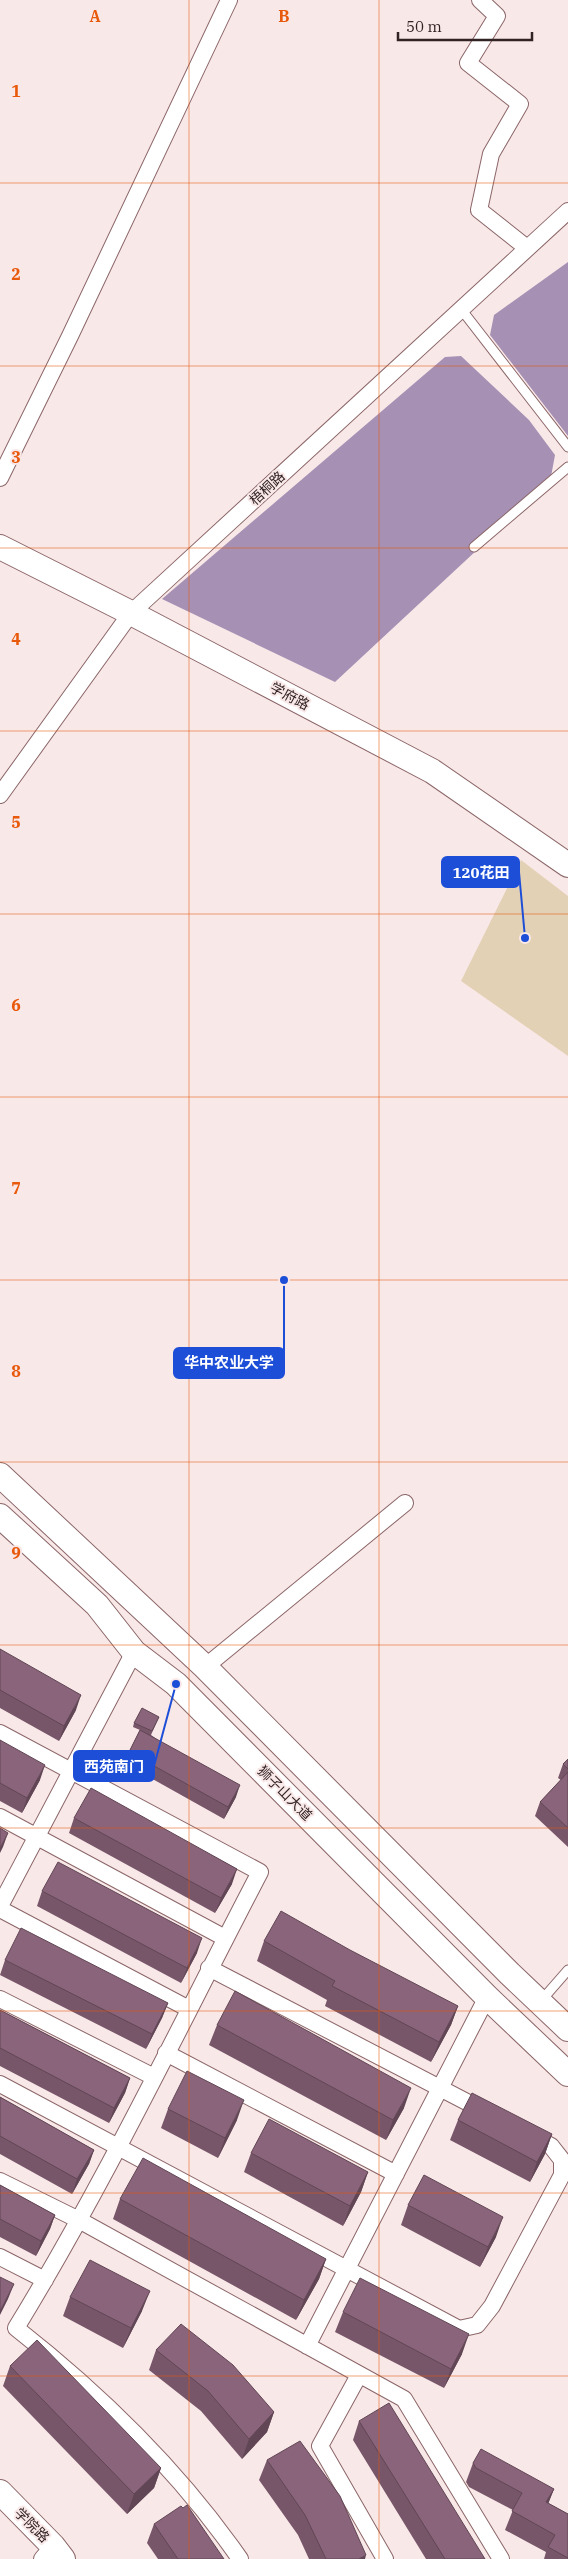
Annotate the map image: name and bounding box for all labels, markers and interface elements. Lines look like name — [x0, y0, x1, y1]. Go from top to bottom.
text: A — [89, 6, 101, 26]
text: B — [278, 6, 290, 26]
scale bar — [398, 10, 532, 42]
text: 50 m — [406, 17, 442, 36]
text: 1 — [11, 81, 21, 101]
text: 2 — [11, 264, 21, 284]
text: 3 — [11, 447, 21, 467]
street label: 梧桐路 — [246, 467, 288, 509]
text: 4 — [11, 629, 21, 649]
street label: 学府路 — [267, 678, 313, 714]
text: 5 — [11, 812, 21, 832]
callout: 120花田 — [442, 857, 519, 887]
text: 120花田 — [452, 863, 510, 882]
text: 6 — [11, 995, 21, 1015]
text: 7 — [11, 1178, 21, 1198]
callout: 华中农业大学 — [174, 1348, 284, 1378]
text: 华中农业大学 — [184, 1353, 274, 1372]
text: 8 — [11, 1361, 21, 1381]
text: 9 — [11, 1543, 21, 1563]
callout: 西苑南门 — [74, 1751, 154, 1781]
text: 西苑南门 — [84, 1757, 144, 1776]
street label: 狮子山大道 — [254, 1762, 316, 1824]
street label: 学院路 — [11, 2504, 53, 2546]

